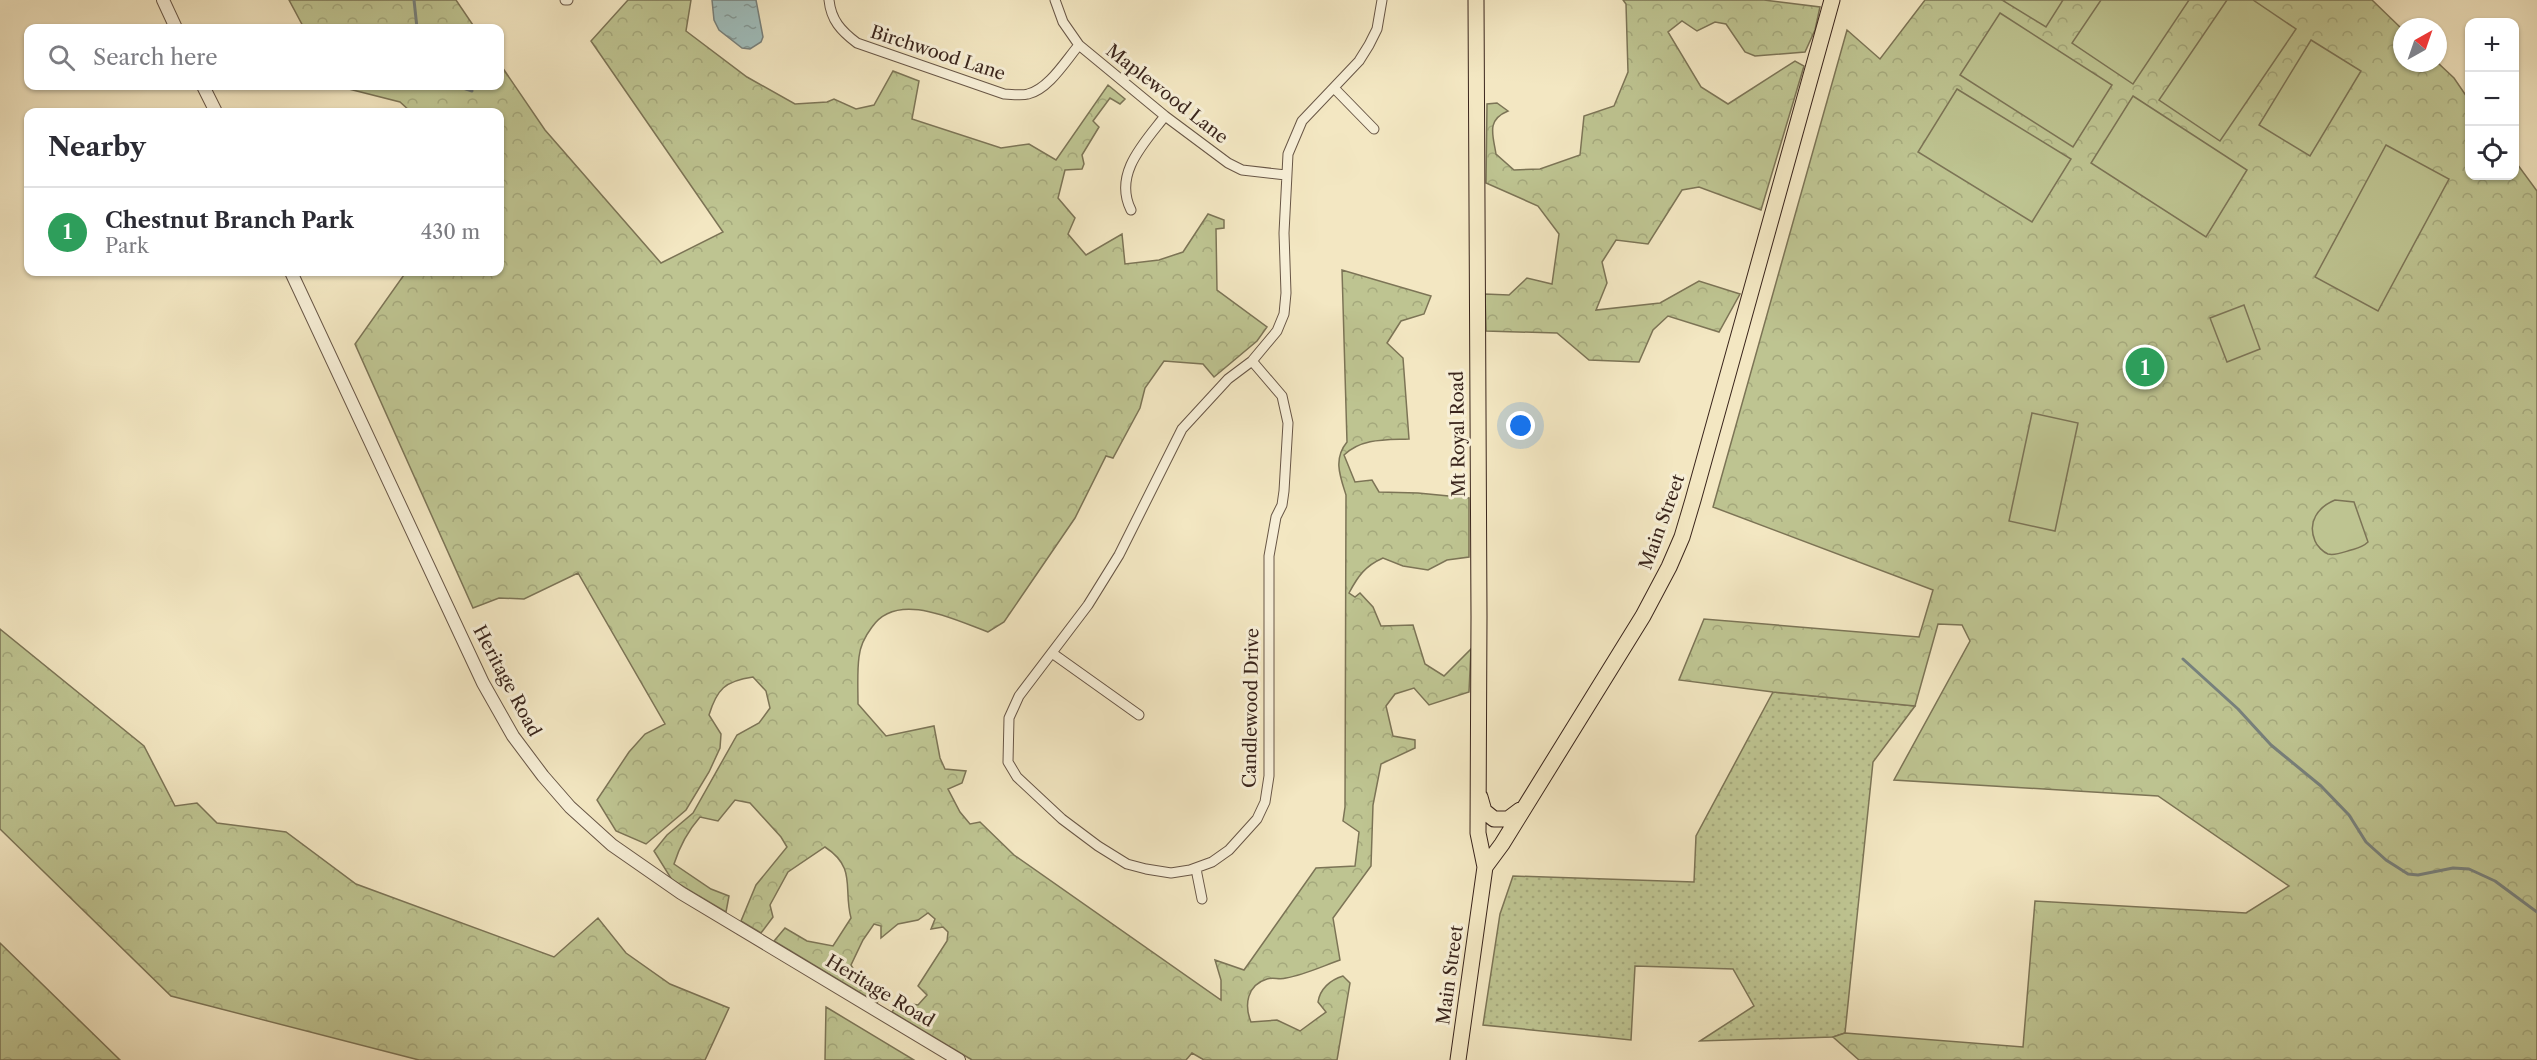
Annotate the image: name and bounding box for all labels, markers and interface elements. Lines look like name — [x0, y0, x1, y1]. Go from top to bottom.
north arrow — [2393, 18, 2447, 72]
map controls — [2465, 18, 2519, 180]
button: + — [2465, 18, 2519, 72]
street label: Birchwood Lane — [868, 21, 1008, 85]
search box — [24, 24, 504, 90]
street label: Maplewood Lane — [1102, 40, 1232, 148]
icon: search — [45, 41, 78, 74]
text: Search here — [93, 44, 218, 71]
button: − — [2465, 72, 2519, 126]
button: locate — [2465, 126, 2519, 180]
text: Nearby — [48, 131, 146, 163]
text: Chestnut Branch Park — [105, 207, 354, 234]
text: 1 — [63, 220, 72, 244]
text: 430 m — [421, 220, 480, 244]
text: Park — [105, 234, 148, 258]
pin: 1 — [2126, 344, 2164, 389]
street label: Mt Royal Road — [1446, 371, 1470, 497]
your location — [1506, 411, 1535, 440]
street label: Main Street — [1635, 471, 1690, 573]
street label: Heritage Road — [468, 622, 546, 740]
street label: Candlewood Drive — [1239, 628, 1263, 788]
street label: Main Street — [1432, 923, 1468, 1026]
street label: Heritage Road — [822, 950, 938, 1032]

